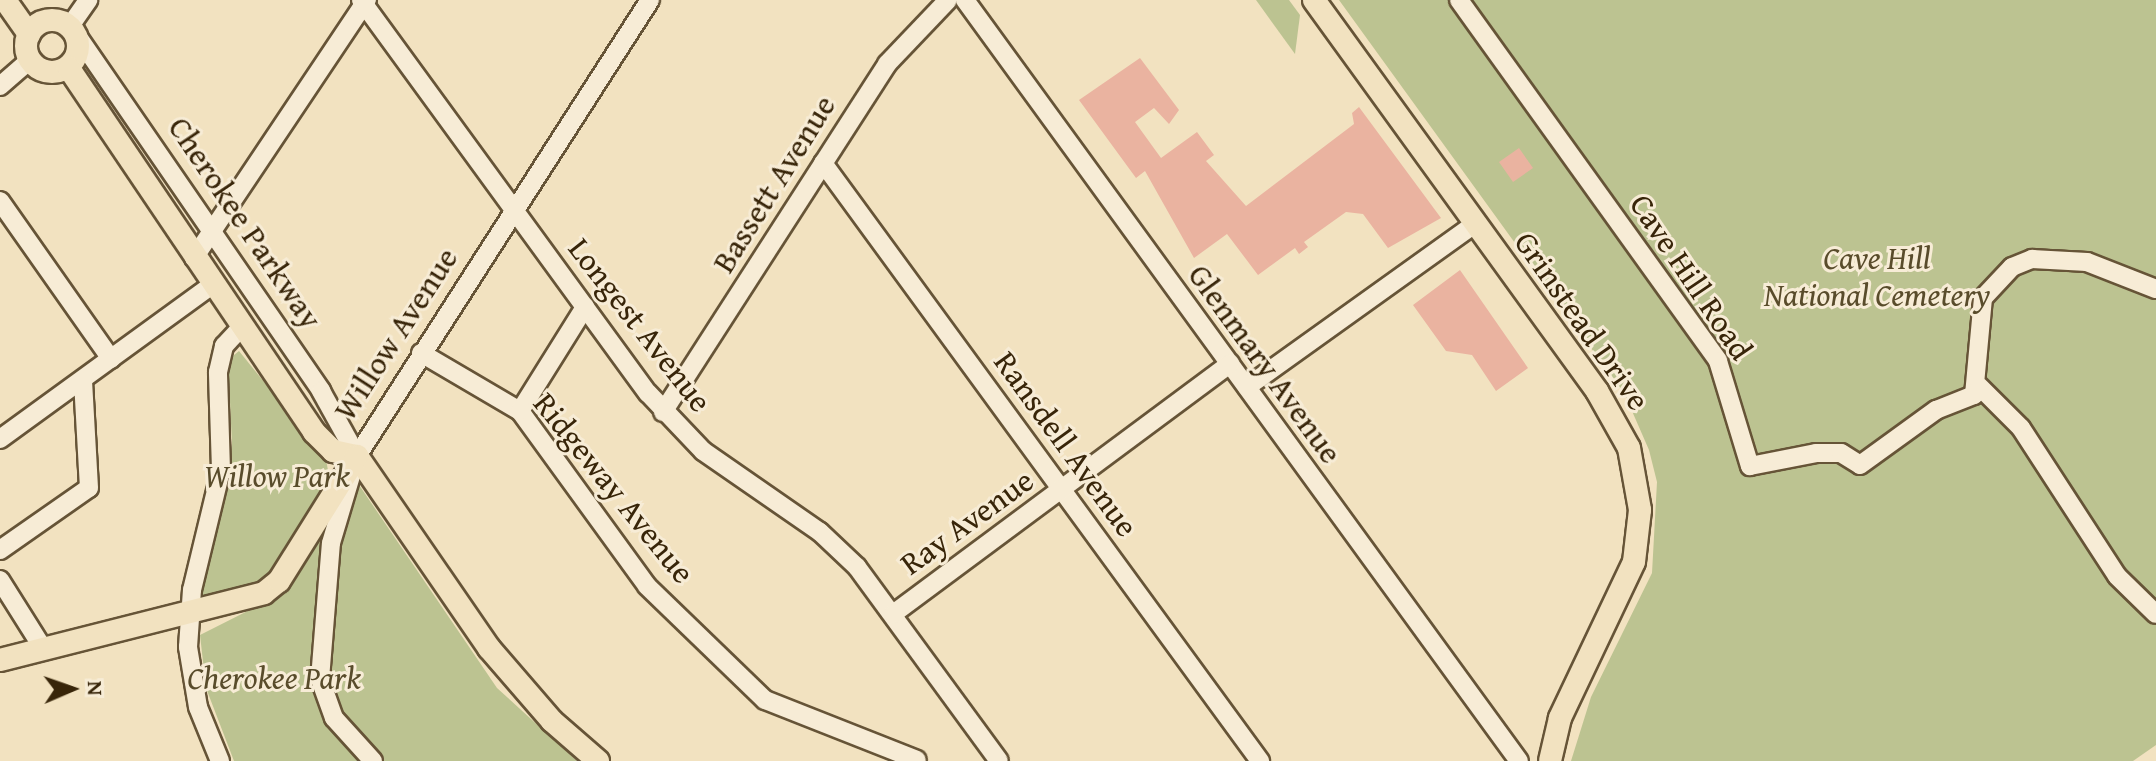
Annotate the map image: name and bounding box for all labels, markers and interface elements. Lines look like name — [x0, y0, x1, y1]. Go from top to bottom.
street label: Bassett Avenue — [704, 88, 844, 280]
street label: Cherokee Parkway — [160, 110, 330, 336]
street label: Cave Hill Road — [1622, 187, 1760, 367]
street label: Grinstead Drive — [1506, 224, 1658, 418]
street label: Longest Avenue — [560, 230, 720, 420]
street label: Willow Avenue — [326, 240, 466, 428]
park label: Cave Hill National Cemetery — [1764, 240, 1990, 315]
street label: Glenmary Avenue — [1180, 257, 1350, 471]
street label: Ransdell Avenue — [986, 344, 1146, 544]
street label: Ridgeway Avenue — [525, 385, 703, 591]
park label: Willow Park — [204, 457, 350, 495]
street label: Ray Avenue — [893, 461, 1041, 583]
north arrow — [32, 649, 112, 729]
park label: Cherokee Park — [187, 659, 361, 697]
text: N — [80, 680, 112, 696]

